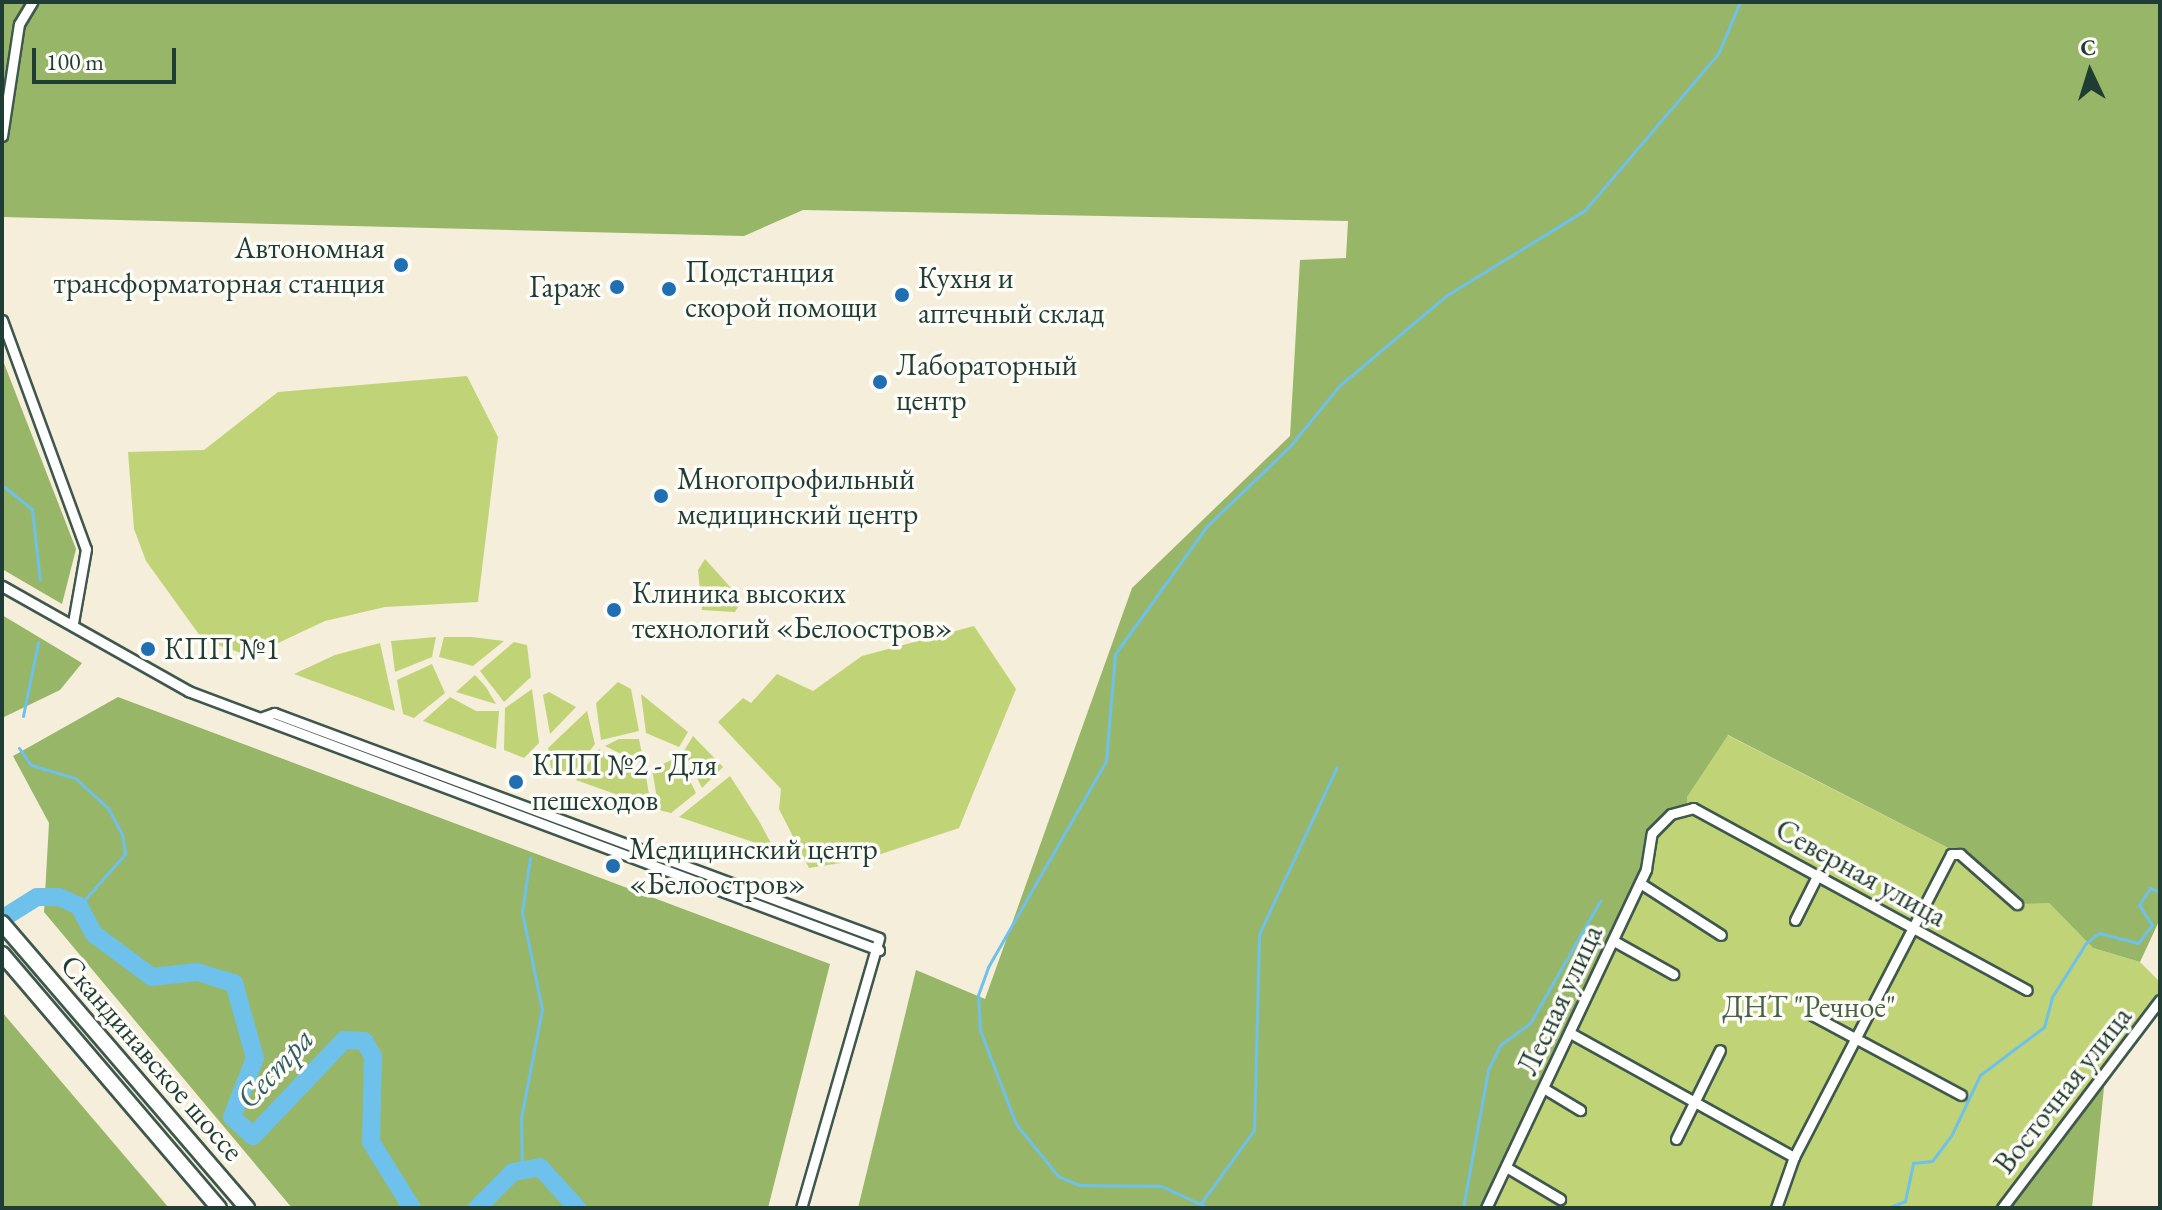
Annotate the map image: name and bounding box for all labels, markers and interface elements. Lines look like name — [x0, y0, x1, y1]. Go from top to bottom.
scale bar — [36, 32, 180, 82]
north arrow — [2050, 32, 2130, 112]
text: С — [2079, 33, 2097, 63]
text: 100 m — [46, 46, 104, 77]
place label: Автономная трансформаторная станция — [54, 230, 385, 300]
place label: Подстанция скорой помощи — [685, 254, 877, 324]
marker: Автономная трансформаторная станция — [392, 256, 410, 274]
place label: Кухня и аптечный склад — [918, 260, 1104, 330]
place label: Гараж — [529, 269, 601, 305]
marker: Гараж — [608, 278, 626, 296]
marker: Подстанция скорой помощи — [660, 280, 678, 298]
marker: Кухня и аптечный склад — [893, 286, 911, 304]
place label: Лабораторный центр — [896, 347, 1077, 418]
marker: Лабораторный центр — [871, 373, 889, 391]
place label: Многопрофильный медицинский центр — [677, 461, 918, 532]
marker: Многопрофильный медицинский центр — [652, 487, 670, 505]
place label: Клиника высоких технологий «Белоостров» — [632, 575, 953, 646]
marker: Клиника высоких технологий «Белоостров» — [603, 599, 625, 621]
place label: КПП №1 — [164, 631, 280, 667]
marker: КПП №1 — [139, 640, 157, 658]
place label: КПП №2 - Для пешеходов — [532, 747, 717, 818]
marker: КПП №2 - Для пешеходов — [507, 773, 525, 791]
street label: Северная улица — [1769, 811, 1953, 935]
place label: Медицинский центр «Белоостров» — [629, 831, 878, 902]
marker: Медицинский центр «Белоостров» — [604, 857, 622, 875]
street label: Лесная улица — [1510, 919, 1610, 1081]
street label: Скандинавское шоссе — [53, 948, 251, 1168]
park label: ДНТ "Речное" — [1722, 989, 1896, 1025]
street label: Восточная улица — [1987, 999, 2139, 1181]
water label: Сестра — [228, 1020, 322, 1116]

